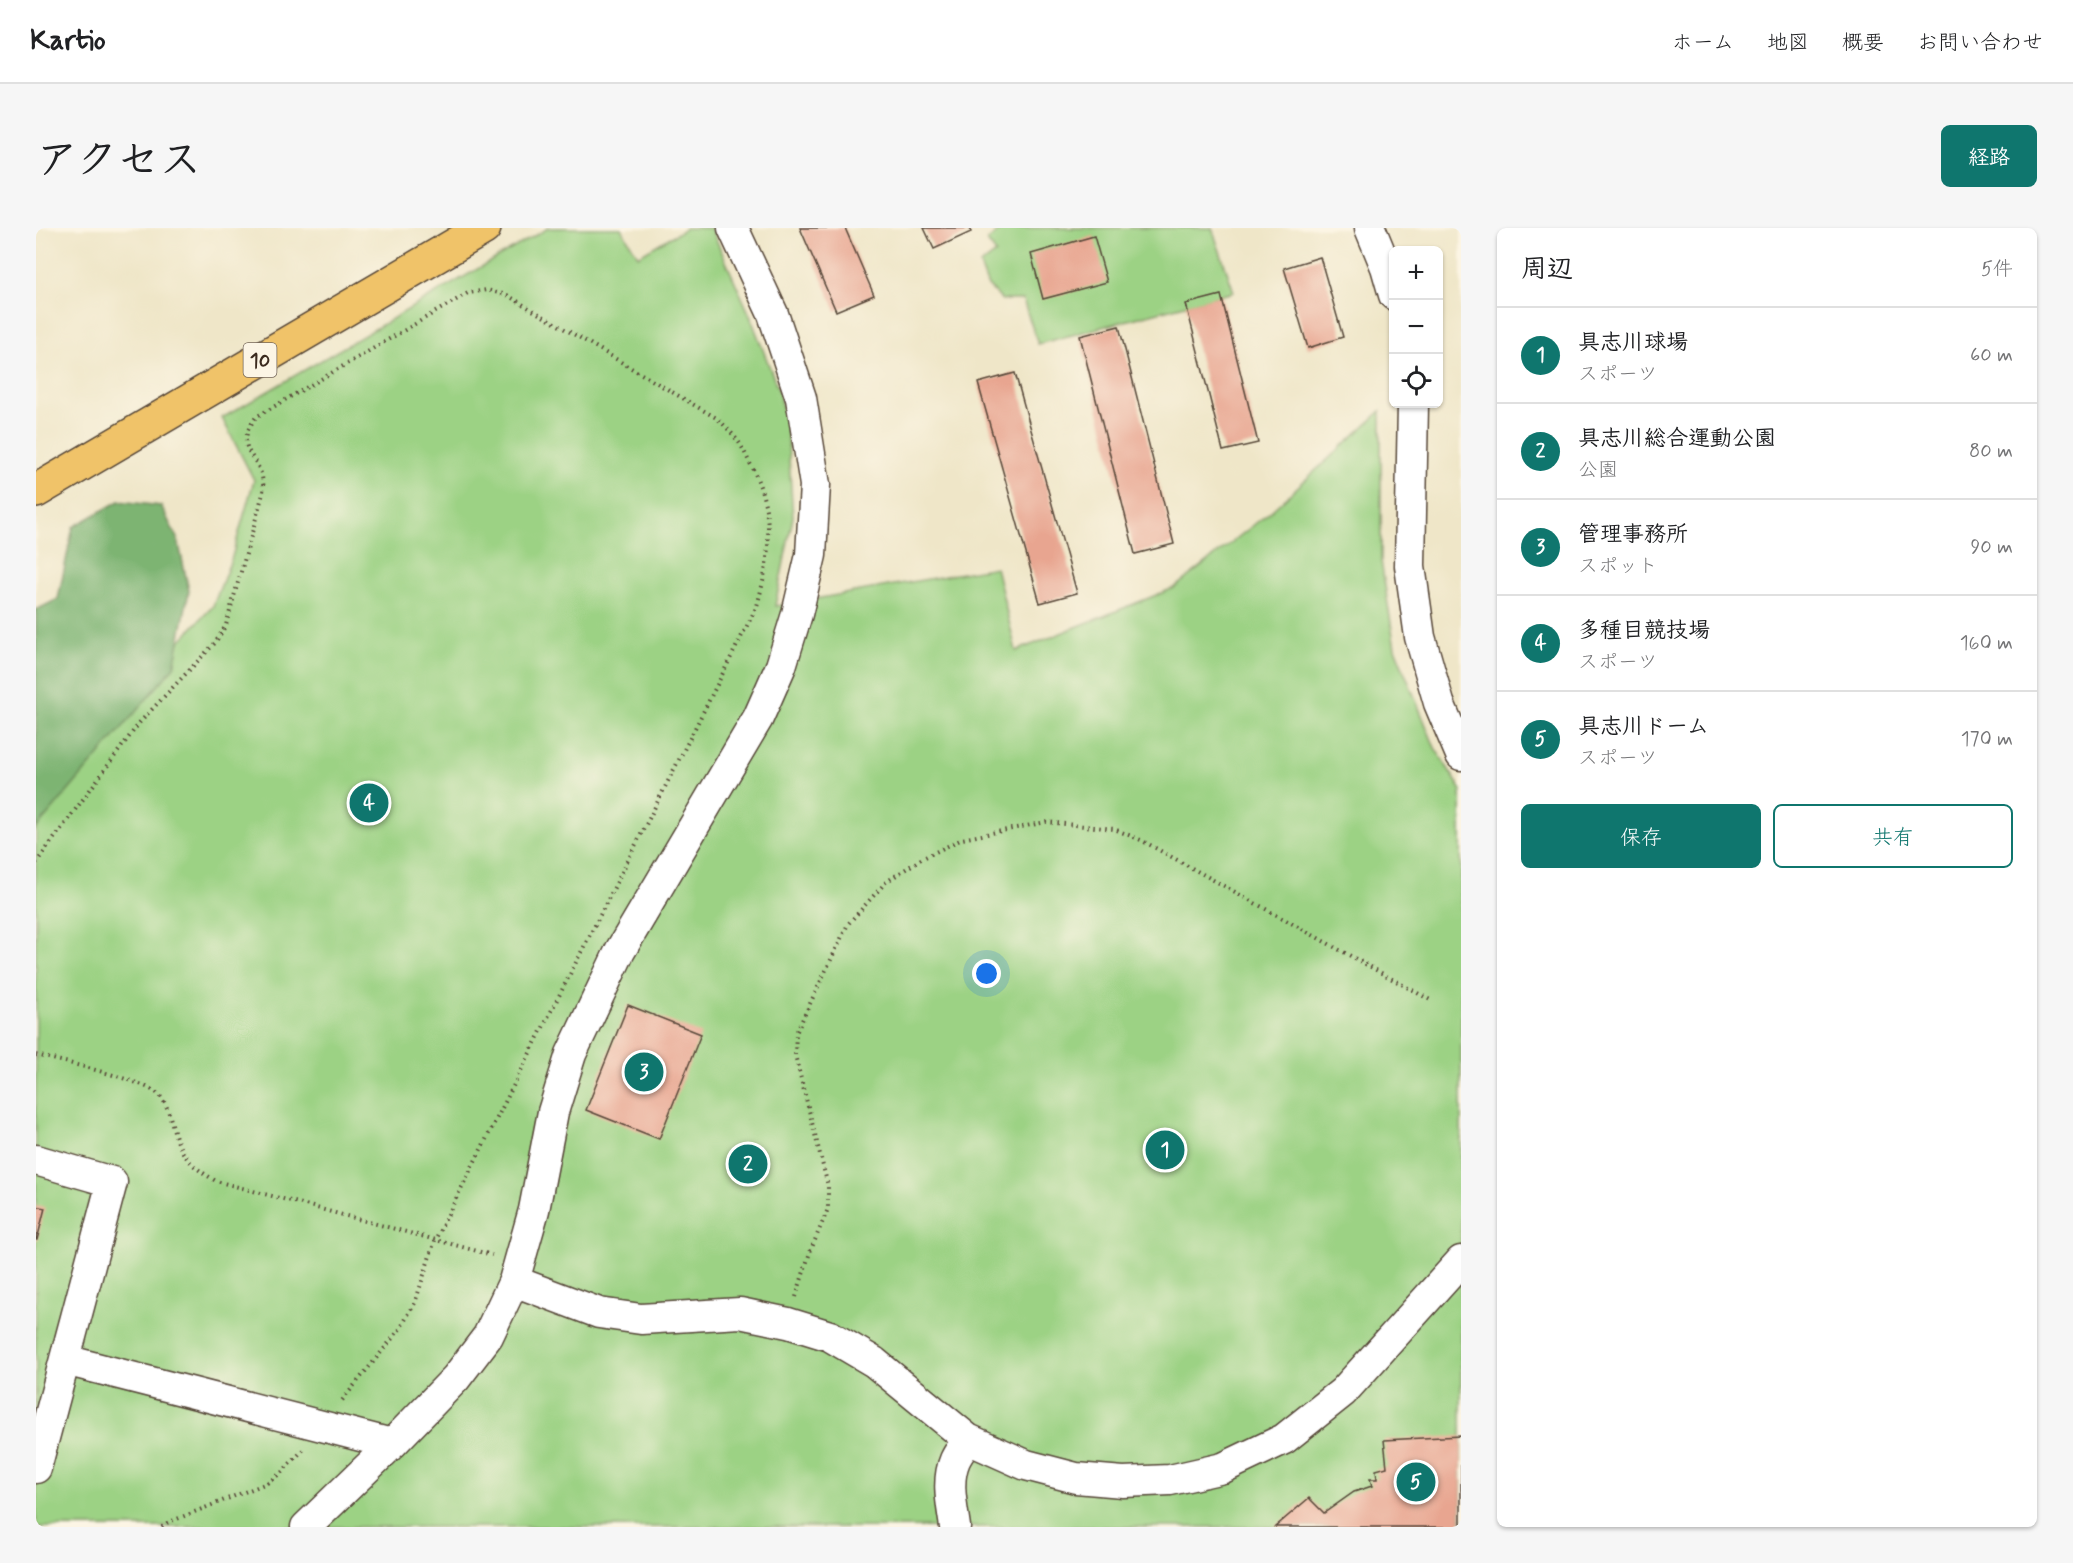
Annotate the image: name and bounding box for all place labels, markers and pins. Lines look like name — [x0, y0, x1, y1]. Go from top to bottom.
pin: 4 — [350, 780, 388, 826]
pin: 3 — [624, 1050, 664, 1094]
pin: 1 — [1146, 1128, 1184, 1172]
pin: 2 — [728, 1142, 768, 1186]
pin: 5 — [1396, 1460, 1436, 1504]

